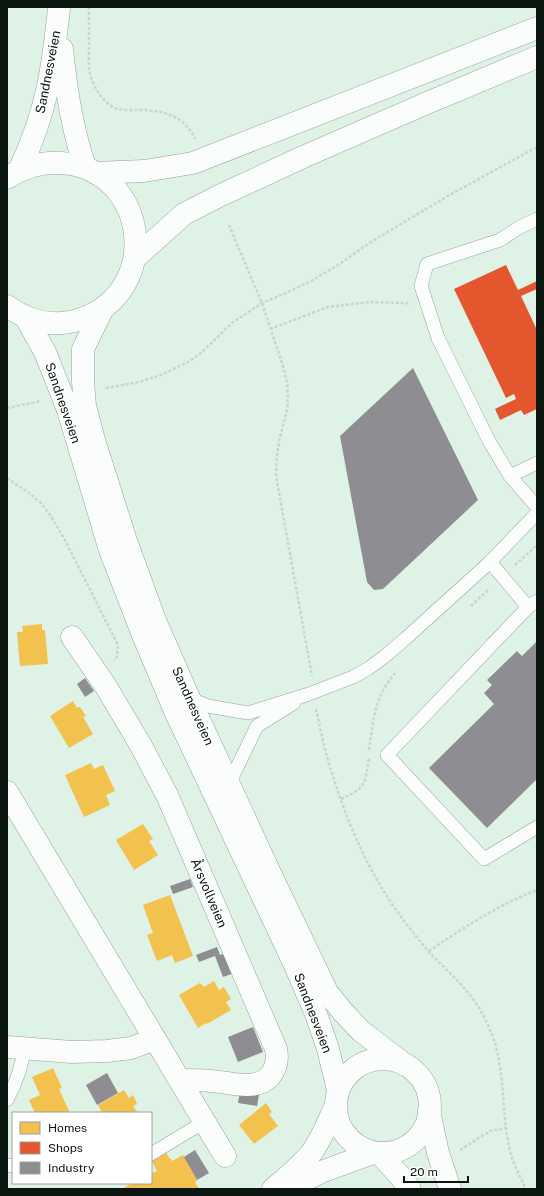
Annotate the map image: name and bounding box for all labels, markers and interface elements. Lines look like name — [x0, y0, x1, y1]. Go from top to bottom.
street label: Sandnesveien — [33, 29, 63, 115]
street label: Sandnesveien — [42, 361, 84, 445]
street label: Sandnesveien — [169, 664, 217, 748]
street label: Årsvollveien — [188, 856, 231, 930]
street label: Sandnesveien — [291, 971, 335, 1055]
legend — [12, 1112, 152, 1184]
text: Homes — [48, 1121, 87, 1135]
text: Shops — [48, 1141, 83, 1155]
scale bar — [404, 1158, 468, 1184]
text: Industry — [48, 1161, 95, 1175]
text: 20 m — [410, 1165, 438, 1179]

